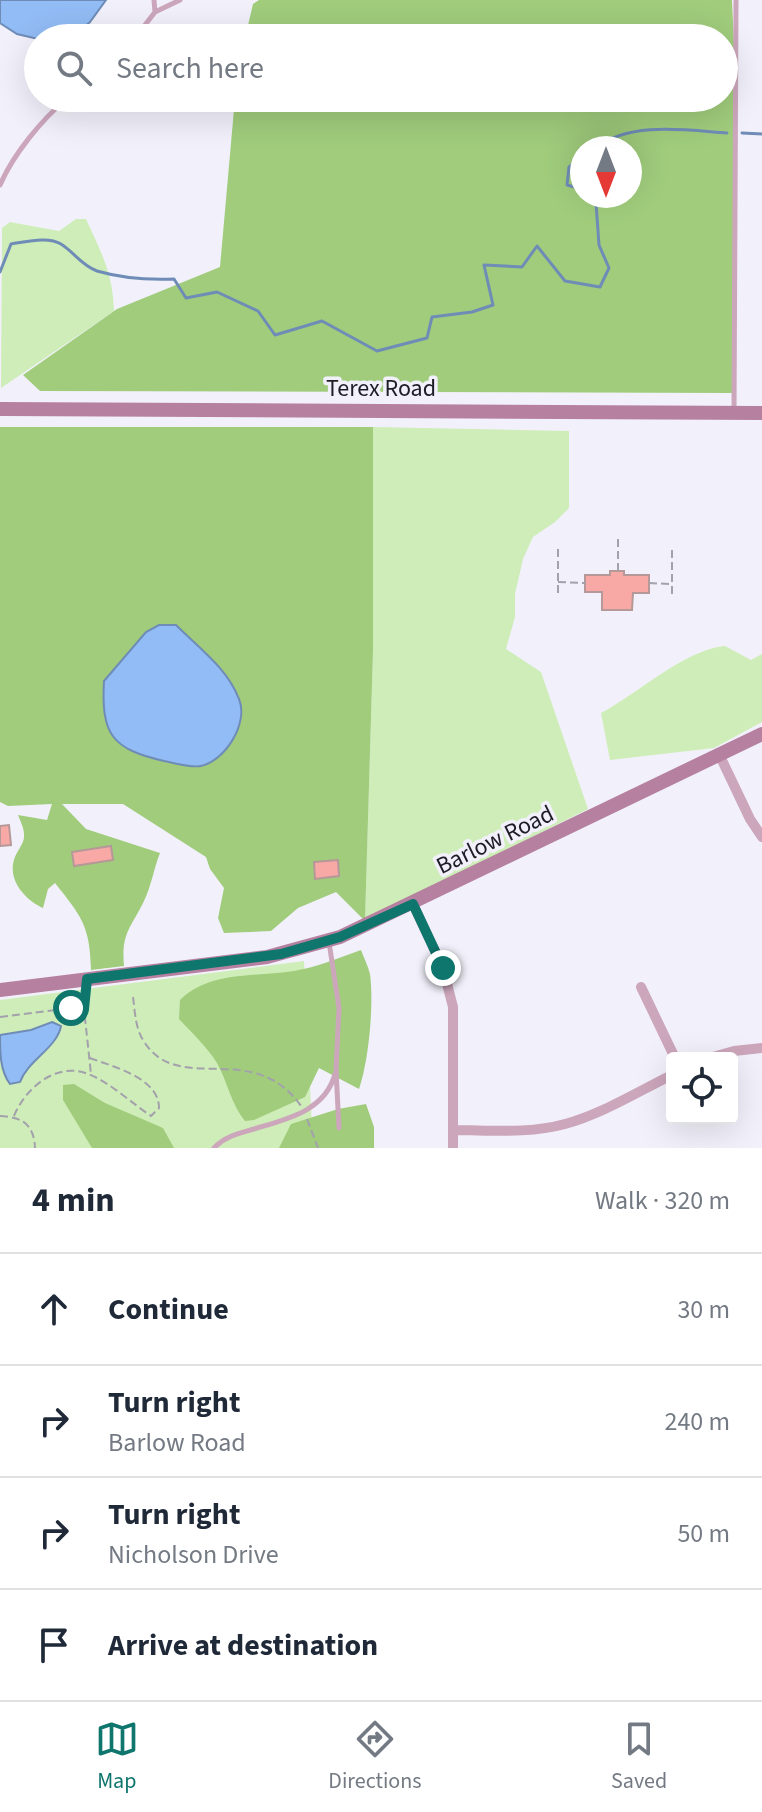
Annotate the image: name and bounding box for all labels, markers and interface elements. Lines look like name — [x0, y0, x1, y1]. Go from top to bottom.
search box — [24, 24, 738, 112]
icon: search — [52, 46, 96, 90]
text: Search here — [116, 47, 264, 90]
north arrow — [570, 136, 642, 208]
street label: Terex Road — [326, 371, 436, 406]
street label: Barlow Road — [430, 796, 560, 884]
route end — [425, 950, 461, 986]
route start — [53, 990, 89, 1026]
map controls — [666, 1052, 738, 1124]
button: locate — [666, 1052, 738, 1124]
text: 4 min — [32, 1176, 115, 1225]
text: Walk · 320 m — [595, 1182, 730, 1219]
icon: ahead — [32, 1287, 76, 1331]
text: Continue — [108, 1288, 229, 1331]
text: 30 m — [677, 1291, 730, 1328]
text: Turn right — [108, 1381, 240, 1424]
icon: right — [32, 1399, 76, 1443]
text: 240 m — [664, 1403, 730, 1440]
text: Barlow Road — [108, 1424, 246, 1461]
text: Turn right — [108, 1493, 240, 1536]
icon: right — [32, 1511, 76, 1555]
text: 50 m — [677, 1515, 730, 1552]
text: Nicholson Drive — [108, 1536, 279, 1573]
icon: arrive — [32, 1623, 76, 1667]
text: Arrive at destination — [108, 1624, 378, 1667]
tab: Map — [95, 1717, 139, 1797]
tab: Directions — [328, 1717, 421, 1797]
tab: Saved — [611, 1717, 667, 1797]

